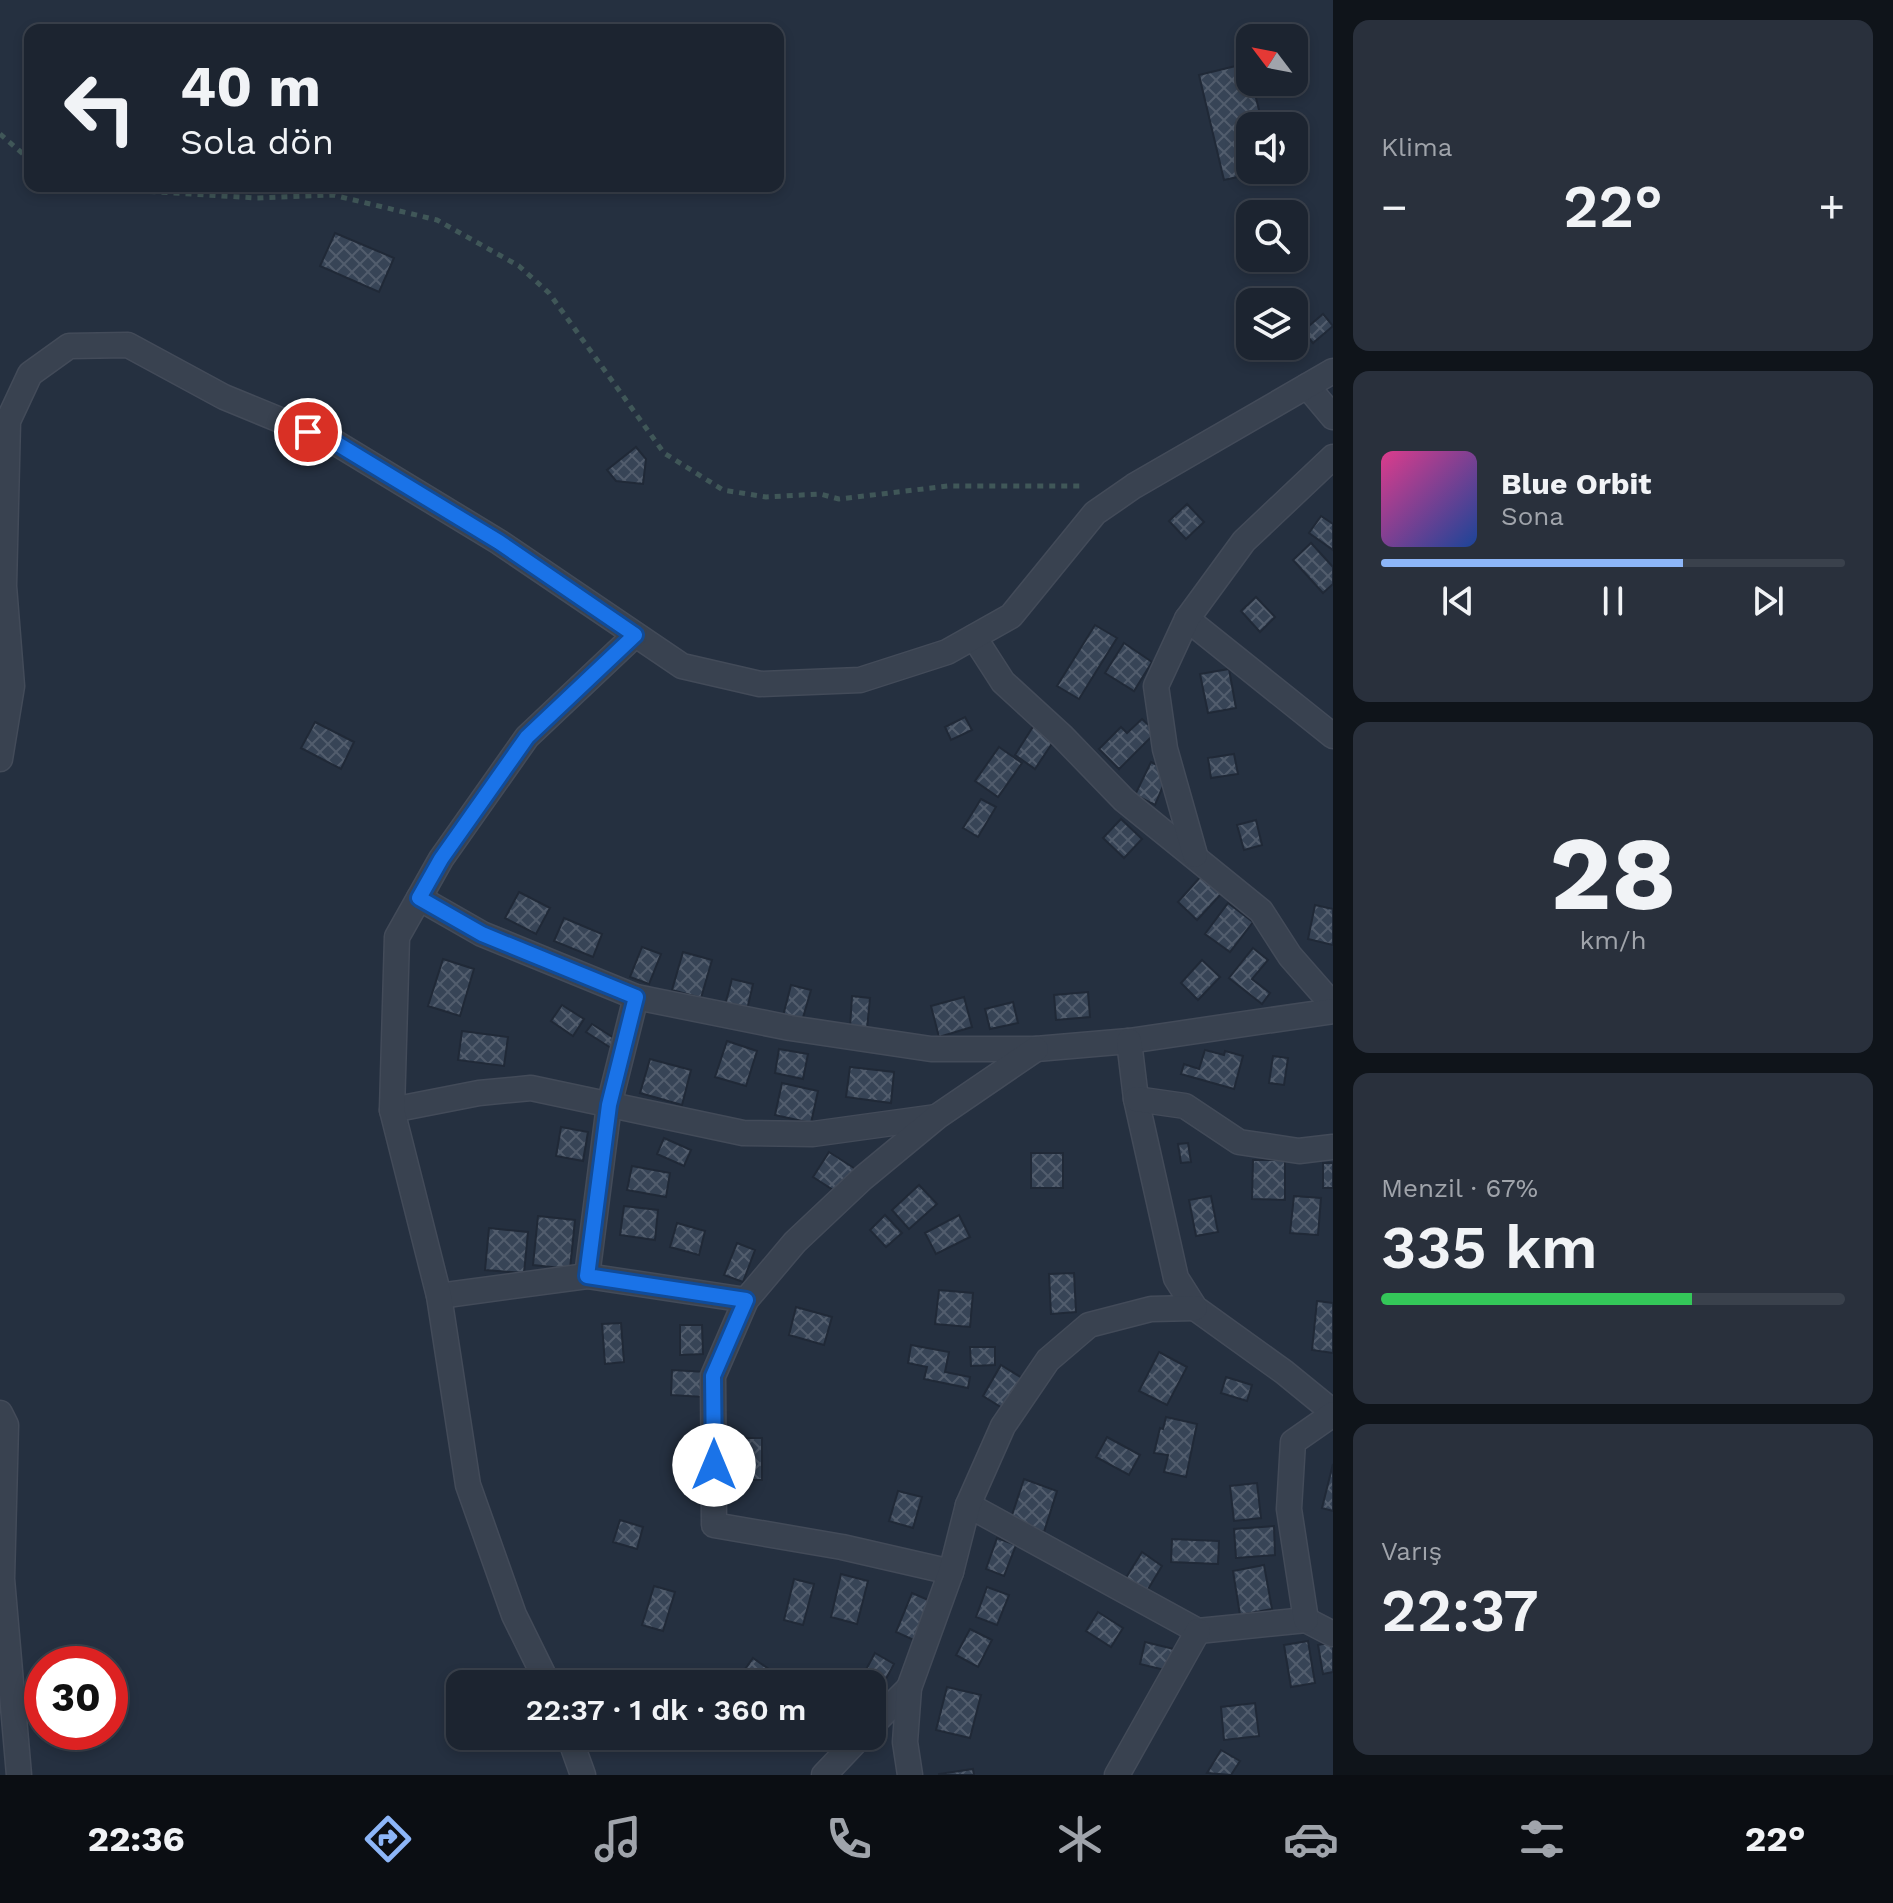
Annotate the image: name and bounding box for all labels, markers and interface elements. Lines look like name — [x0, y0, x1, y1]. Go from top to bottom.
north arrow — [1236, 24, 1308, 96]
map controls — [1236, 24, 1308, 360]
text: 40 m — [180, 54, 321, 120]
icon: left — [48, 56, 152, 160]
button: sound — [1236, 112, 1308, 184]
text: Sola dön — [180, 121, 334, 163]
text: Klima — [1381, 132, 1452, 162]
text: 22° — [1563, 171, 1663, 242]
text: − — [1381, 181, 1408, 233]
text: + — [1818, 181, 1845, 233]
button: search — [1236, 200, 1308, 272]
button: layers — [1236, 288, 1308, 360]
pin — [274, 398, 342, 466]
icon: arrive — [286, 410, 330, 454]
text: Blue Orbit — [1501, 466, 1651, 501]
text: Sona — [1501, 501, 1564, 531]
icon: previous — [1436, 579, 1480, 623]
icon: pause — [1591, 579, 1635, 623]
icon: next — [1746, 579, 1790, 623]
text: 28 — [1549, 812, 1677, 934]
text: km/h — [1580, 925, 1646, 955]
text: Menzil · 67% — [1381, 1173, 1538, 1203]
text: 335 km — [1381, 1212, 1598, 1283]
position arrow — [672, 1423, 756, 1507]
text: Varış — [1381, 1536, 1442, 1566]
text: 22:37 — [1381, 1575, 1539, 1646]
speed limit sign: 30 — [24, 1646, 128, 1750]
text: 22:37 · 1 dk · 360 m — [526, 1692, 806, 1727]
icon: directions — [360, 1811, 416, 1867]
icon: music — [590, 1811, 646, 1867]
icon: phone — [821, 1811, 877, 1867]
icon: climate — [1052, 1811, 1108, 1867]
icon: car — [1283, 1811, 1339, 1867]
icon: filters — [1514, 1811, 1570, 1867]
text: 22:36 — [87, 1818, 185, 1860]
text: 22° — [1745, 1818, 1805, 1860]

